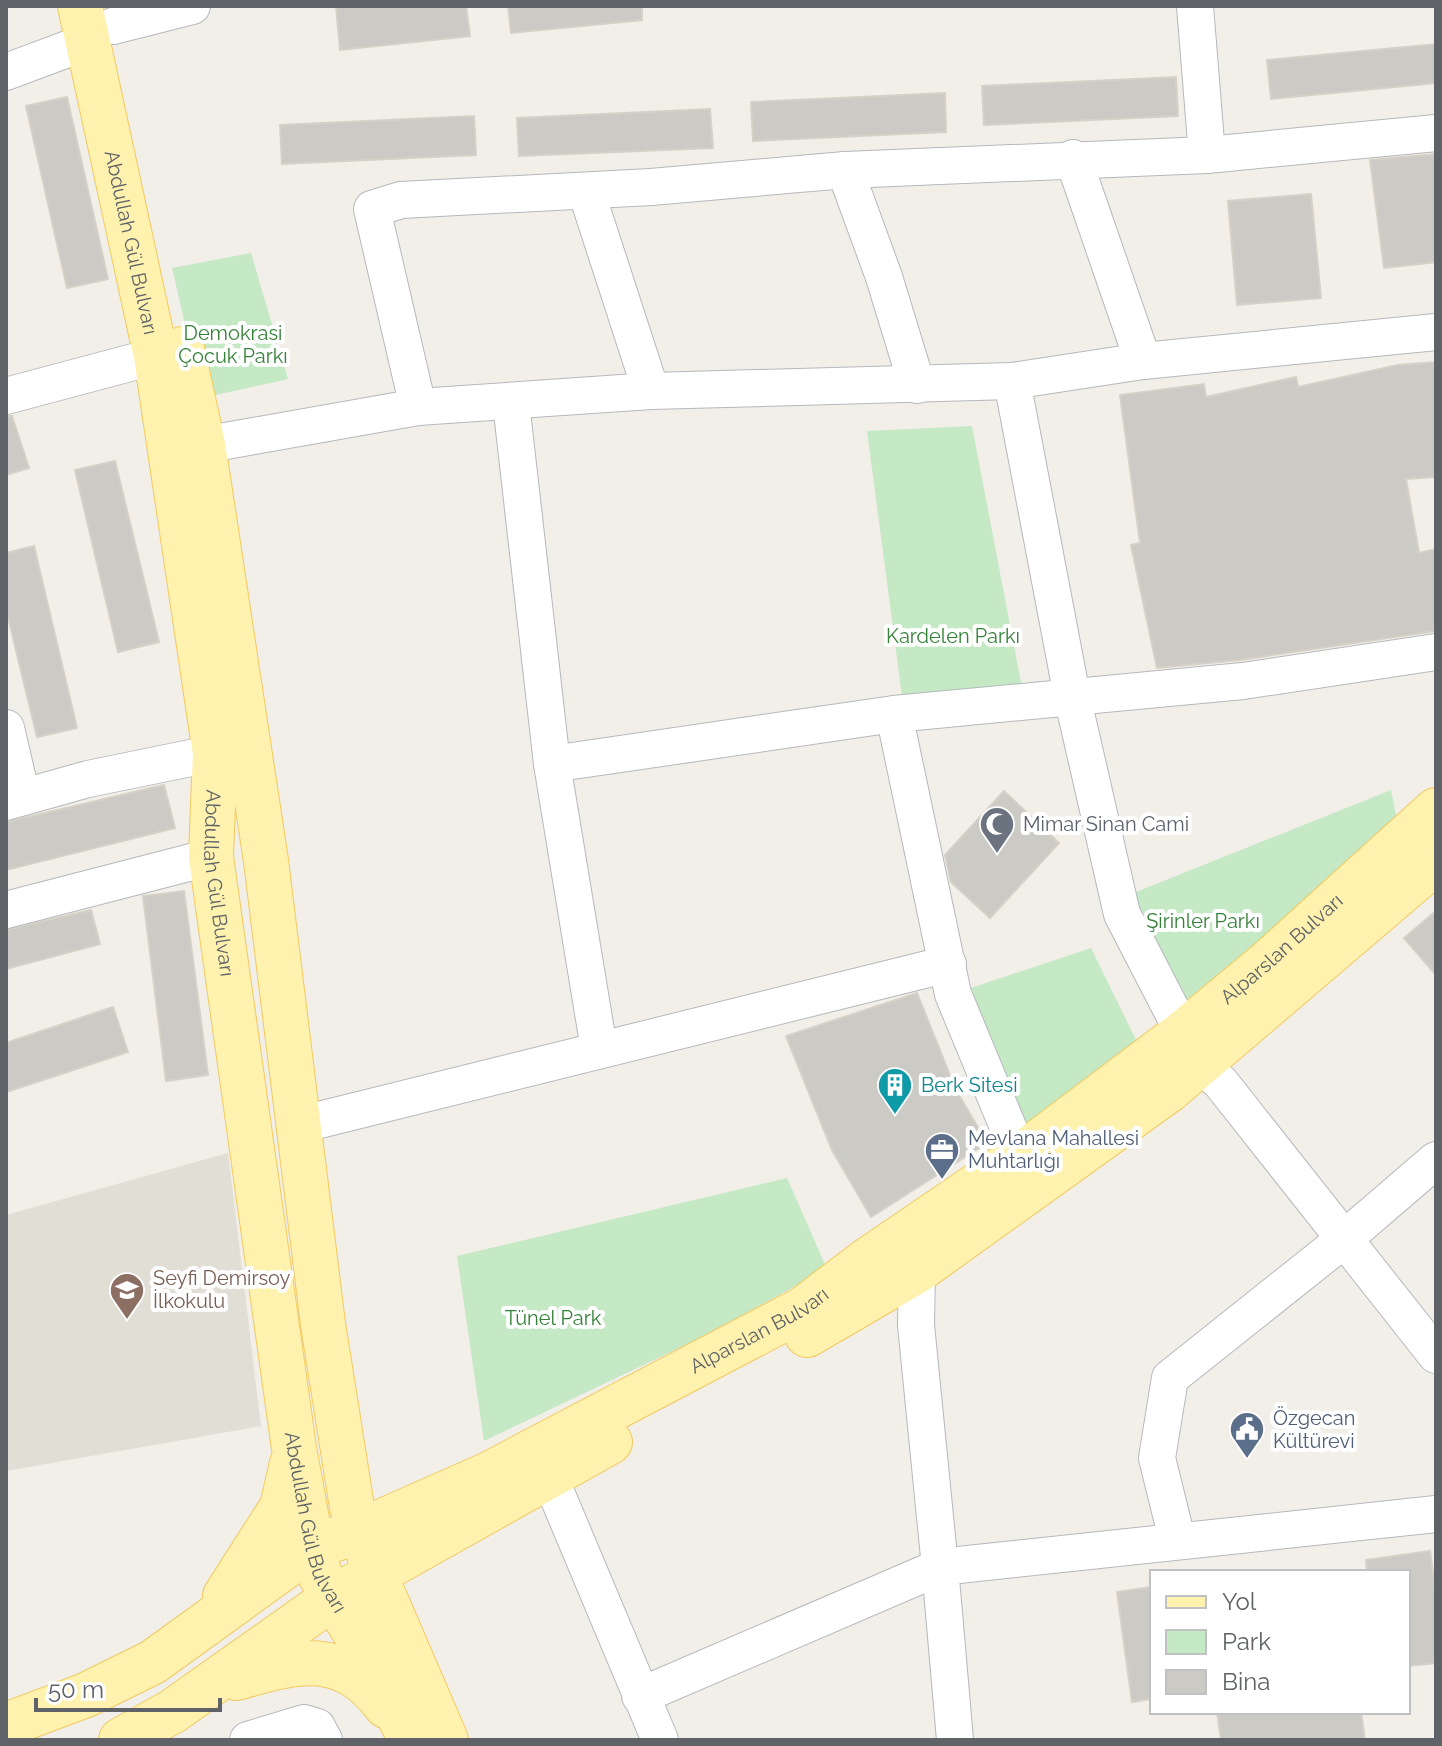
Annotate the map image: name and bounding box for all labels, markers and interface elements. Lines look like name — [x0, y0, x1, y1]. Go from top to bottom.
street label: Abdullah Gül Bulvarı — [100, 148, 163, 337]
park label: Demokrasi Çocuk Parkı — [178, 321, 288, 368]
park label: Kardelen Parkı — [886, 624, 1020, 648]
street label: Abdullah Gül Bulvarı — [199, 789, 240, 978]
mosque icon: Mimar Sinan Cami — [978, 805, 1016, 855]
place label: Mimar Sinan Cami — [1023, 812, 1189, 836]
street label: Alparslan Bulvarı — [1215, 889, 1348, 1009]
park label: Şirinler Parkı — [1146, 909, 1260, 933]
building icon: Berk Sitesi — [876, 1066, 914, 1116]
place label: Berk Sitesi — [921, 1073, 1018, 1097]
place label: Mevlana Mahallesi Muhtarlığı — [968, 1126, 1139, 1173]
office icon: Mevlana Mahallesi Muhtarlığı — [923, 1131, 961, 1181]
place label: Seyfi Demirsoy İlkokulu — [153, 1266, 291, 1313]
school or university icon: Seyfi Demirsoy İlkokulu — [108, 1271, 146, 1321]
street label: Alparslan Bulvarı — [686, 1282, 833, 1378]
park label: Tünel Park — [505, 1306, 602, 1330]
place label: Özgecan Kültürevi — [1273, 1406, 1355, 1453]
public building icon: Özgecan Kültürevi — [1228, 1410, 1266, 1460]
street label: Abdullah Gül Bulvarı — [280, 1430, 352, 1617]
legend — [1150, 1570, 1410, 1714]
text: Yol — [1222, 1587, 1257, 1616]
text: Park — [1222, 1627, 1271, 1656]
scale bar — [36, 1662, 220, 1712]
text: Bina — [1222, 1667, 1270, 1696]
text: 50 m — [48, 1675, 104, 1704]

